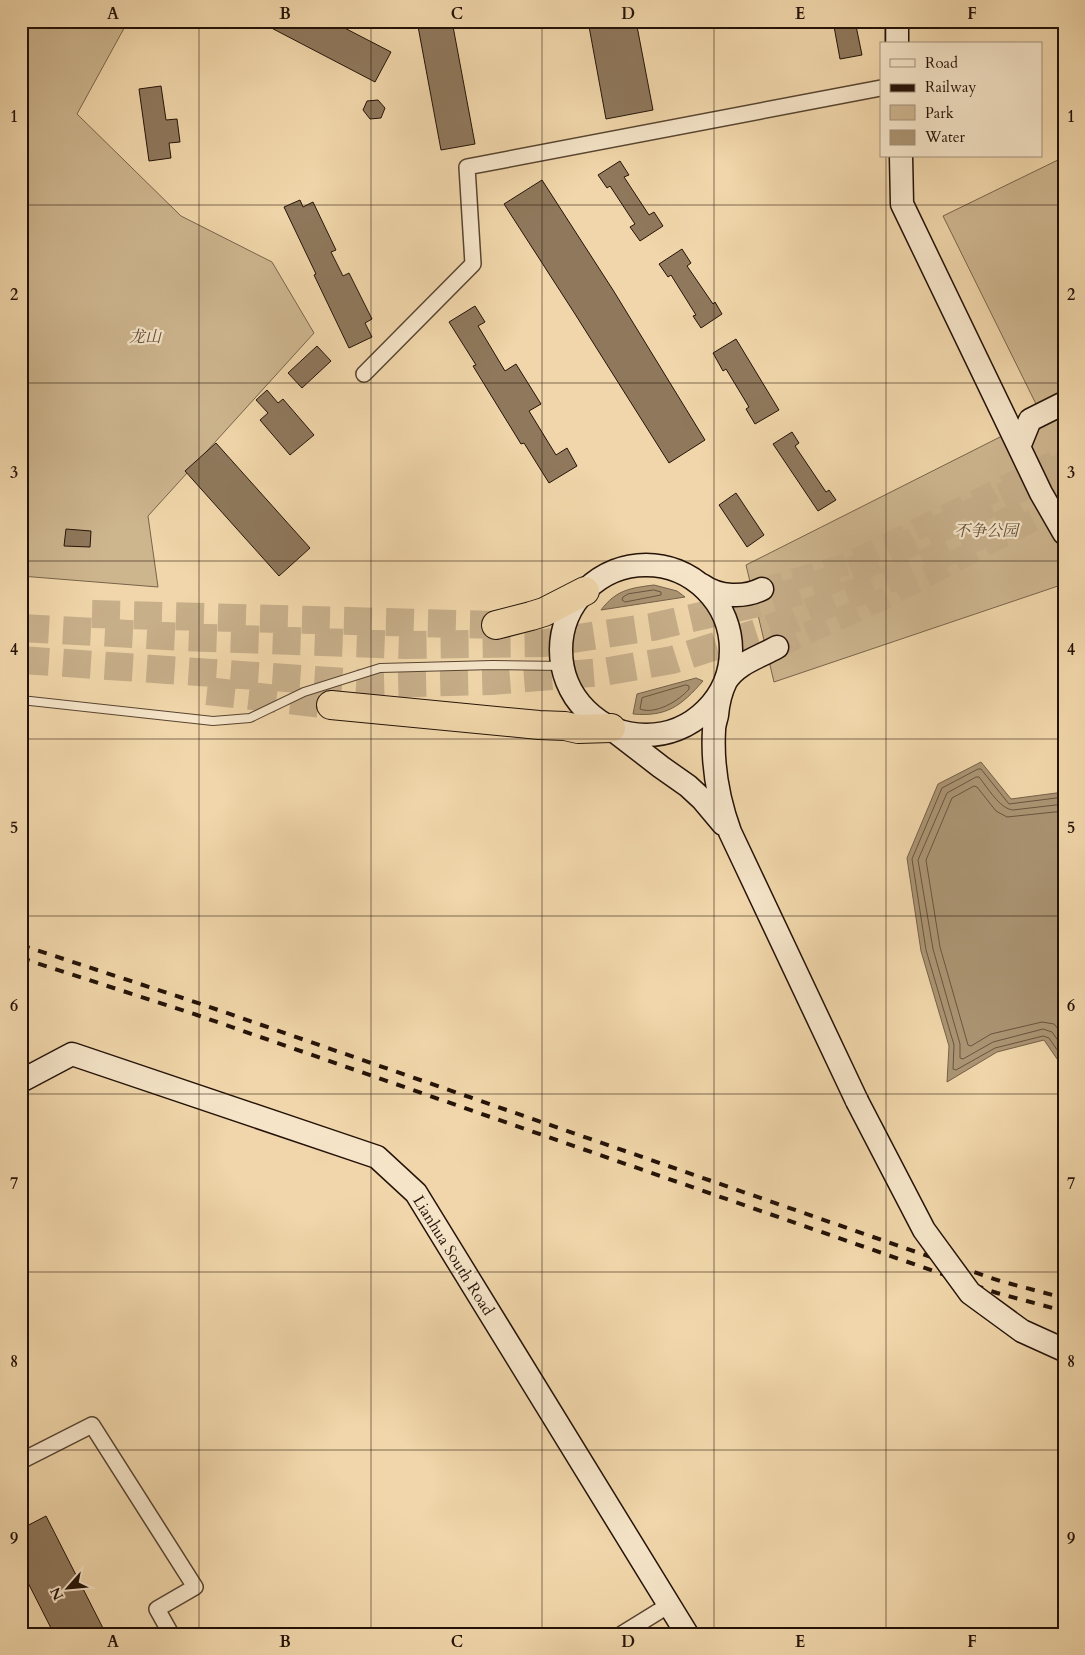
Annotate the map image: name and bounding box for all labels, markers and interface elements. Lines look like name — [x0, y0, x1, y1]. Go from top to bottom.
text: A — [107, 3, 119, 25]
text: B — [279, 3, 291, 25]
text: C — [451, 3, 463, 25]
text: D — [621, 3, 635, 25]
text: E — [795, 3, 805, 25]
text: F — [967, 3, 977, 25]
legend — [880, 42, 1042, 158]
text: Road — [925, 53, 958, 73]
text: Railway — [925, 77, 976, 97]
text: Park — [925, 103, 954, 123]
text: 1 — [10, 106, 18, 128]
text: 1 — [1067, 106, 1075, 128]
text: Water — [924, 127, 966, 147]
text: 2 — [10, 284, 18, 306]
text: 2 — [1067, 284, 1075, 306]
park label: 龙山 — [129, 326, 163, 348]
text: 3 — [10, 462, 18, 484]
text: 3 — [1067, 462, 1075, 484]
park label: 不争公园 — [954, 520, 1021, 542]
text: 4 — [10, 639, 18, 661]
text: 4 — [1067, 639, 1075, 661]
text: 5 — [10, 817, 18, 839]
text: 5 — [1067, 817, 1075, 839]
text: 6 — [10, 995, 18, 1017]
text: 6 — [1067, 995, 1075, 1017]
text: 7 — [10, 1173, 18, 1195]
text: 7 — [1067, 1173, 1075, 1195]
street label: Lianhua South Road — [407, 1191, 499, 1320]
text: 8 — [10, 1351, 18, 1373]
text: 8 — [1067, 1351, 1075, 1373]
text: 9 — [10, 1528, 18, 1550]
text: 9 — [1067, 1528, 1075, 1550]
north arrow — [42, 1562, 92, 1612]
text: N — [46, 1584, 68, 1603]
text: A — [107, 1631, 119, 1653]
text: B — [279, 1631, 291, 1653]
text: C — [451, 1631, 463, 1653]
text: D — [621, 1631, 635, 1653]
text: E — [795, 1631, 805, 1653]
text: F — [967, 1631, 977, 1653]

